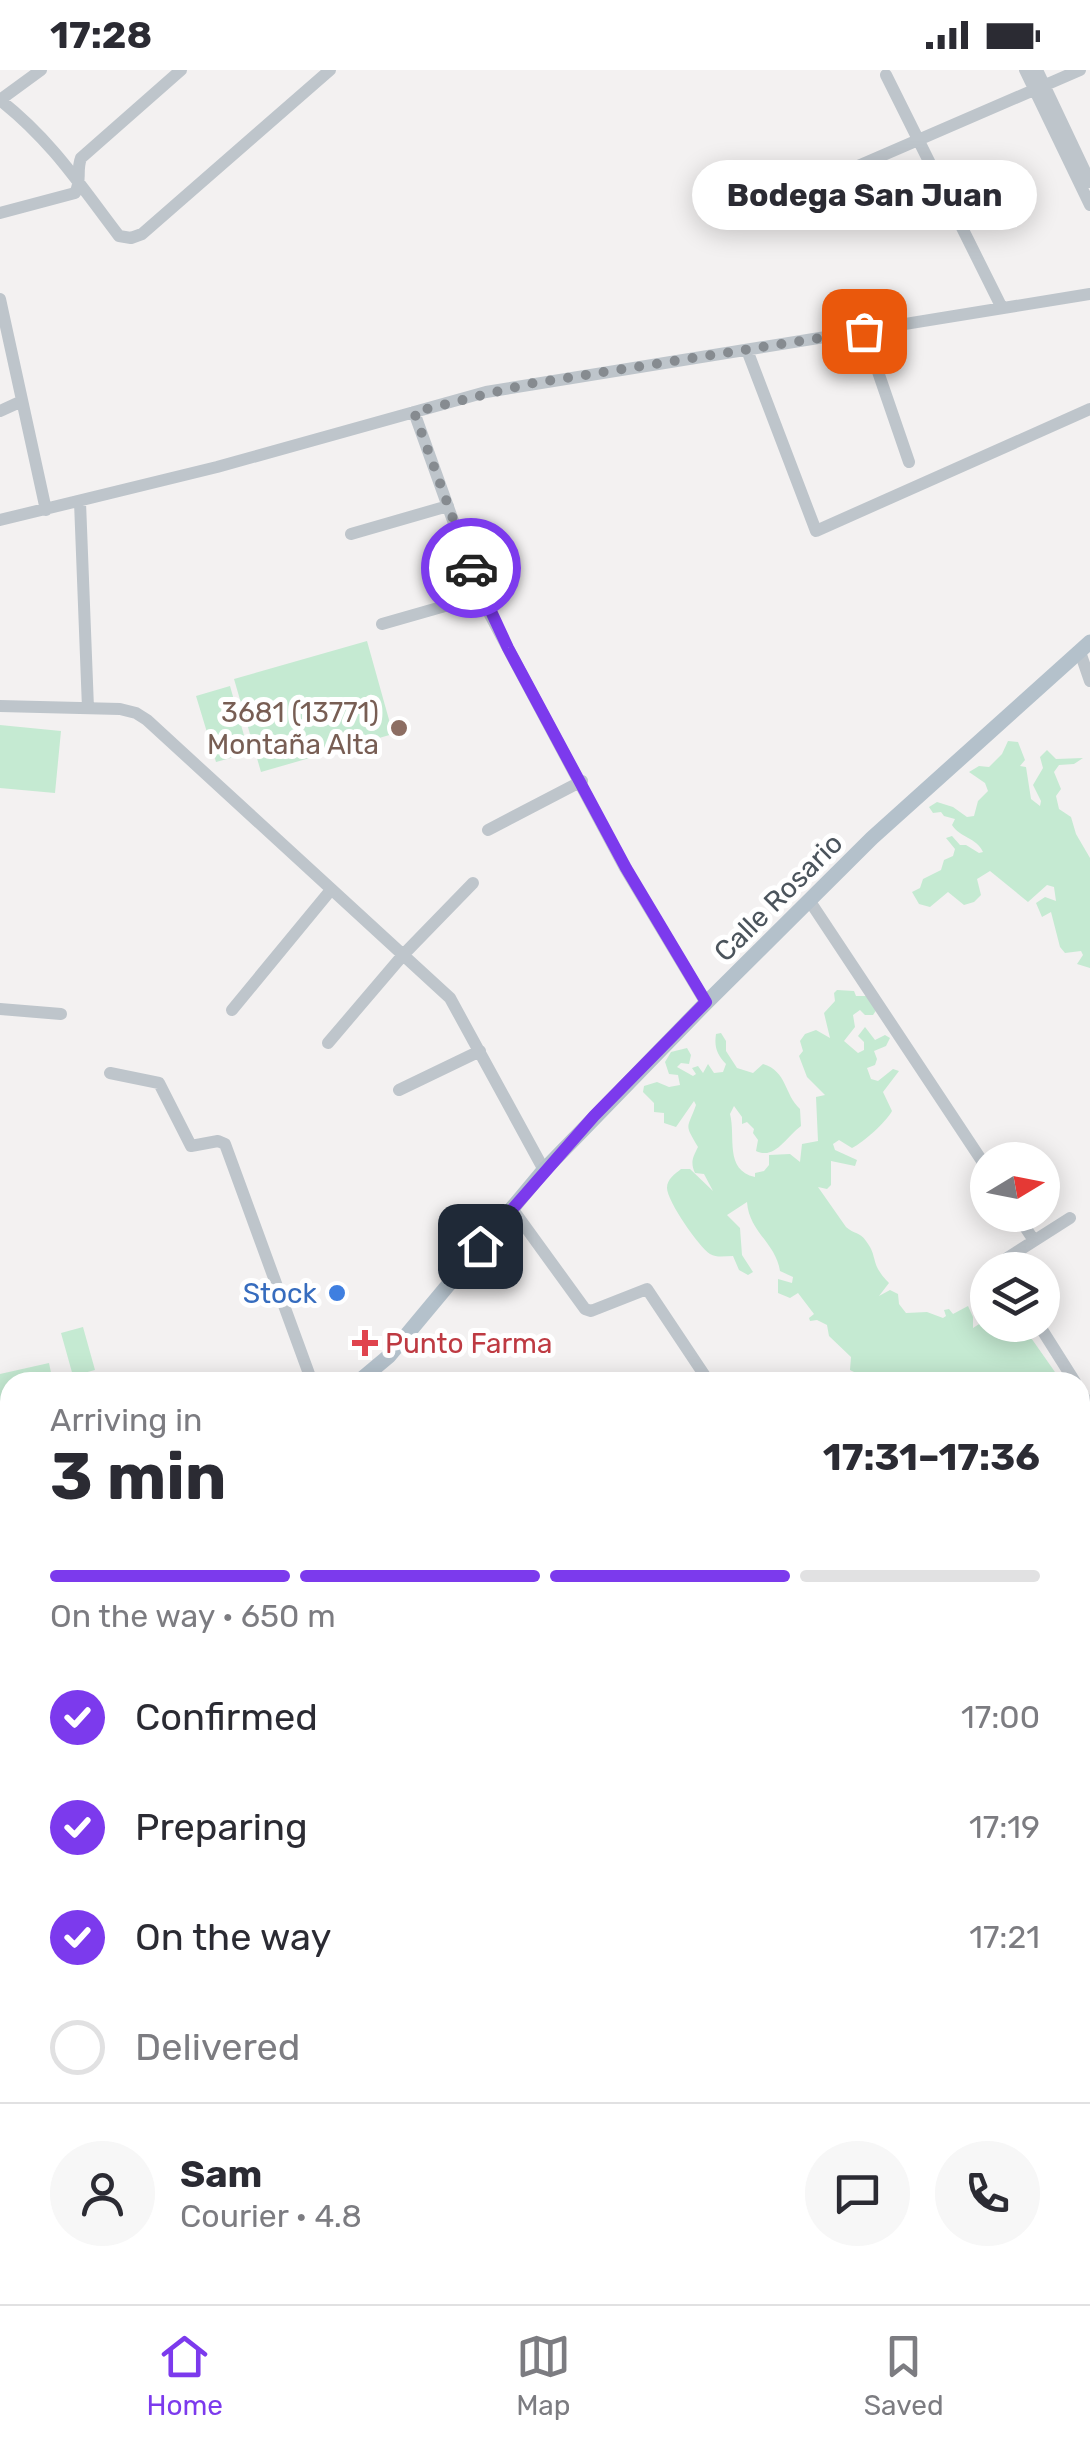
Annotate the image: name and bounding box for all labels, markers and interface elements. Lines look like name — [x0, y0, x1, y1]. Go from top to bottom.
text: 17:28 — [50, 12, 152, 58]
callout: Bodega San Juan — [692, 161, 1036, 231]
text: Bodega San Juan — [726, 176, 1003, 214]
pin — [822, 289, 907, 374]
icon: bag — [837, 304, 892, 359]
courier — [421, 518, 521, 618]
icon: car — [444, 541, 499, 596]
place label: 3681 (13771) Montaña Alta — [207, 696, 379, 761]
marker: 3681 (13771) Montaña Alta — [388, 717, 410, 739]
street label: Calle Rosario — [707, 826, 849, 968]
north arrow — [970, 1142, 1060, 1232]
map controls — [970, 1142, 1060, 1342]
pin — [438, 1204, 523, 1289]
icon: home — [453, 1219, 508, 1274]
button: layers — [970, 1252, 1060, 1342]
place label: Stock — [243, 1277, 318, 1310]
marker: Stock — [326, 1282, 348, 1304]
place label: Punto Farma — [385, 1327, 552, 1360]
marker: Punto Farma — [354, 1332, 376, 1354]
text: Arriving in — [50, 1401, 202, 1439]
text: 17:31–17:36 — [823, 1434, 1040, 1480]
text: 3 min — [50, 1438, 227, 1515]
text: On the way · 650 m — [50, 1597, 336, 1635]
icon: check — [50, 1690, 105, 1745]
text: Confirmed — [135, 1694, 318, 1740]
text: 17:00 — [961, 1698, 1040, 1736]
icon: check — [50, 1800, 105, 1855]
text: Preparing — [135, 1804, 308, 1850]
text: 17:19 — [969, 1808, 1040, 1846]
icon: check — [50, 1910, 105, 1965]
text: On the way — [135, 1914, 331, 1960]
text: 17:21 — [969, 1918, 1040, 1956]
text: Delivered — [135, 2024, 300, 2070]
button: person — [50, 2141, 155, 2246]
button: chat — [805, 2141, 910, 2246]
button: phone — [935, 2141, 1040, 2246]
text: Sam — [180, 2151, 262, 2197]
text: Courier · 4.8 — [180, 2197, 362, 2235]
tab: Home — [146, 2329, 223, 2422]
tab: Map — [516, 2329, 571, 2422]
tab: Saved — [864, 2329, 944, 2422]

